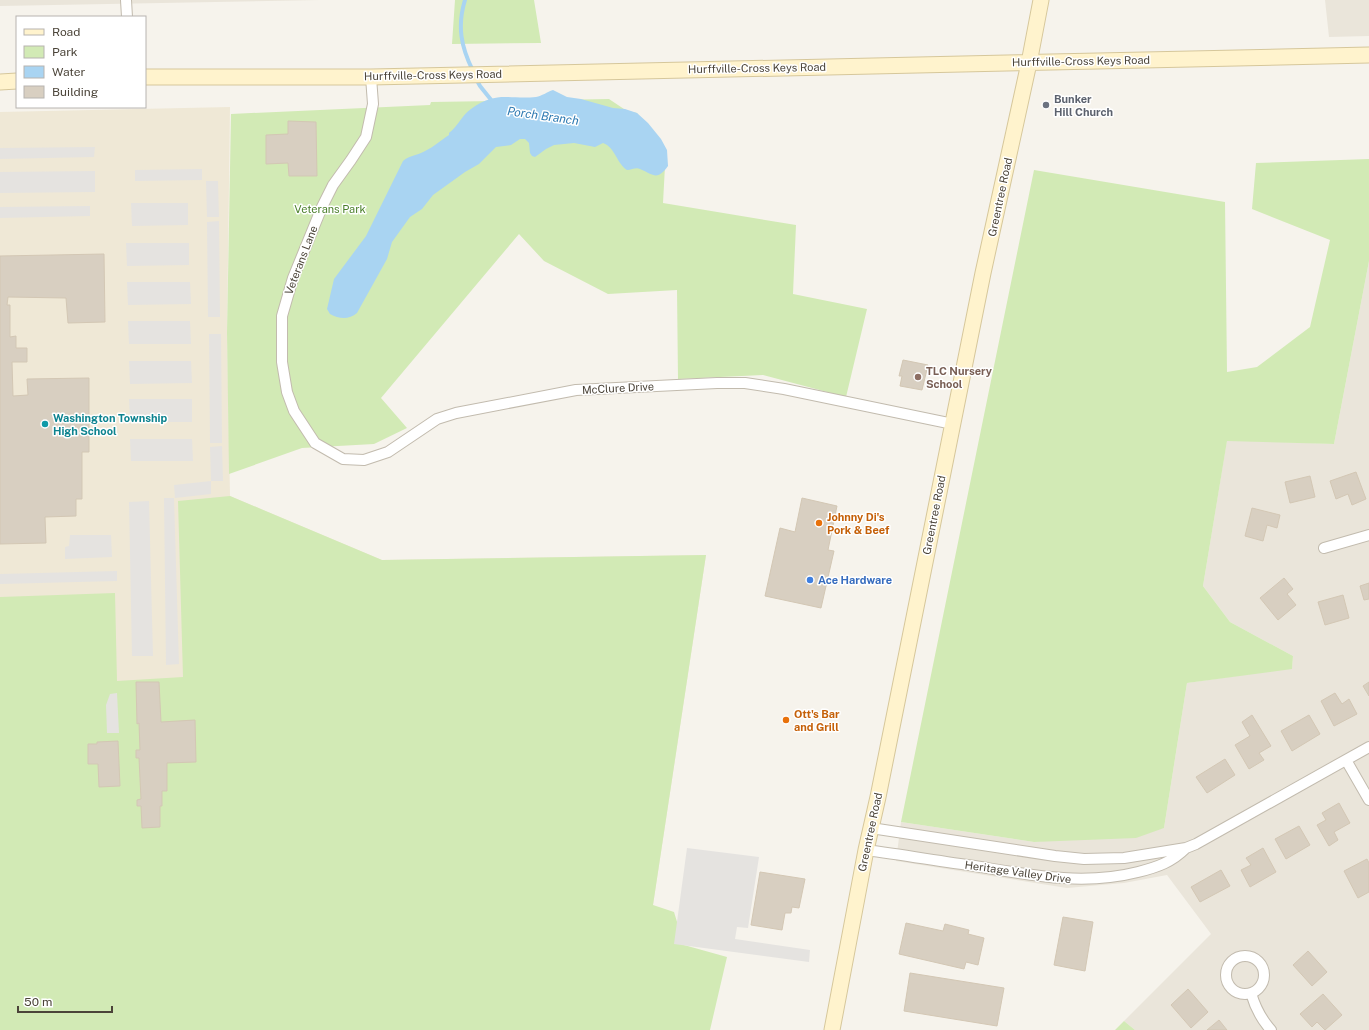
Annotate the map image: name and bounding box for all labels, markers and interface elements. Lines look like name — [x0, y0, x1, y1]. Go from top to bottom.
legend — [16, 16, 146, 108]
text: Road — [52, 25, 80, 39]
text: Park — [52, 45, 78, 59]
street label: Hurffville-Cross Keys Road — [1012, 54, 1150, 68]
street label: Hurffville-Cross Keys Road — [688, 61, 826, 75]
text: Water — [52, 65, 86, 79]
street label: Hurffville-Cross Keys Road — [364, 68, 502, 82]
text: Building — [52, 85, 98, 99]
place label: Bunker Hill Church — [1054, 93, 1113, 118]
marker: Bunker Hill Church — [1041, 100, 1051, 110]
water label: Porch Branch — [506, 104, 580, 128]
street label: Greentree Road — [986, 156, 1014, 238]
park label: Veterans Park — [294, 203, 366, 215]
street label: Veterans Lane — [282, 224, 320, 296]
place label: TLC Nursery School — [926, 365, 993, 390]
marker: TLC Nursery School — [913, 372, 923, 382]
street label: McClure Drive — [582, 380, 654, 396]
place label: Washington Township High School — [53, 412, 167, 437]
marker: Washington Township High School — [40, 419, 50, 429]
street label: Greentree Road — [920, 474, 948, 556]
place label: Johnny Di's Pork & Beef — [827, 511, 890, 536]
marker: Johnny Di's Pork & Beef — [814, 518, 824, 528]
place label: Ace Hardware — [818, 574, 892, 586]
marker: Ace Hardware — [805, 575, 815, 585]
place label: Ott's Bar and Grill — [794, 708, 840, 733]
marker: Ott's Bar and Grill — [781, 715, 791, 725]
street label: Greentree Road — [856, 791, 884, 873]
street label: Heritage Valley Drive — [964, 859, 1072, 885]
scale bar — [18, 988, 112, 1014]
text: 50 m — [24, 995, 52, 1009]

